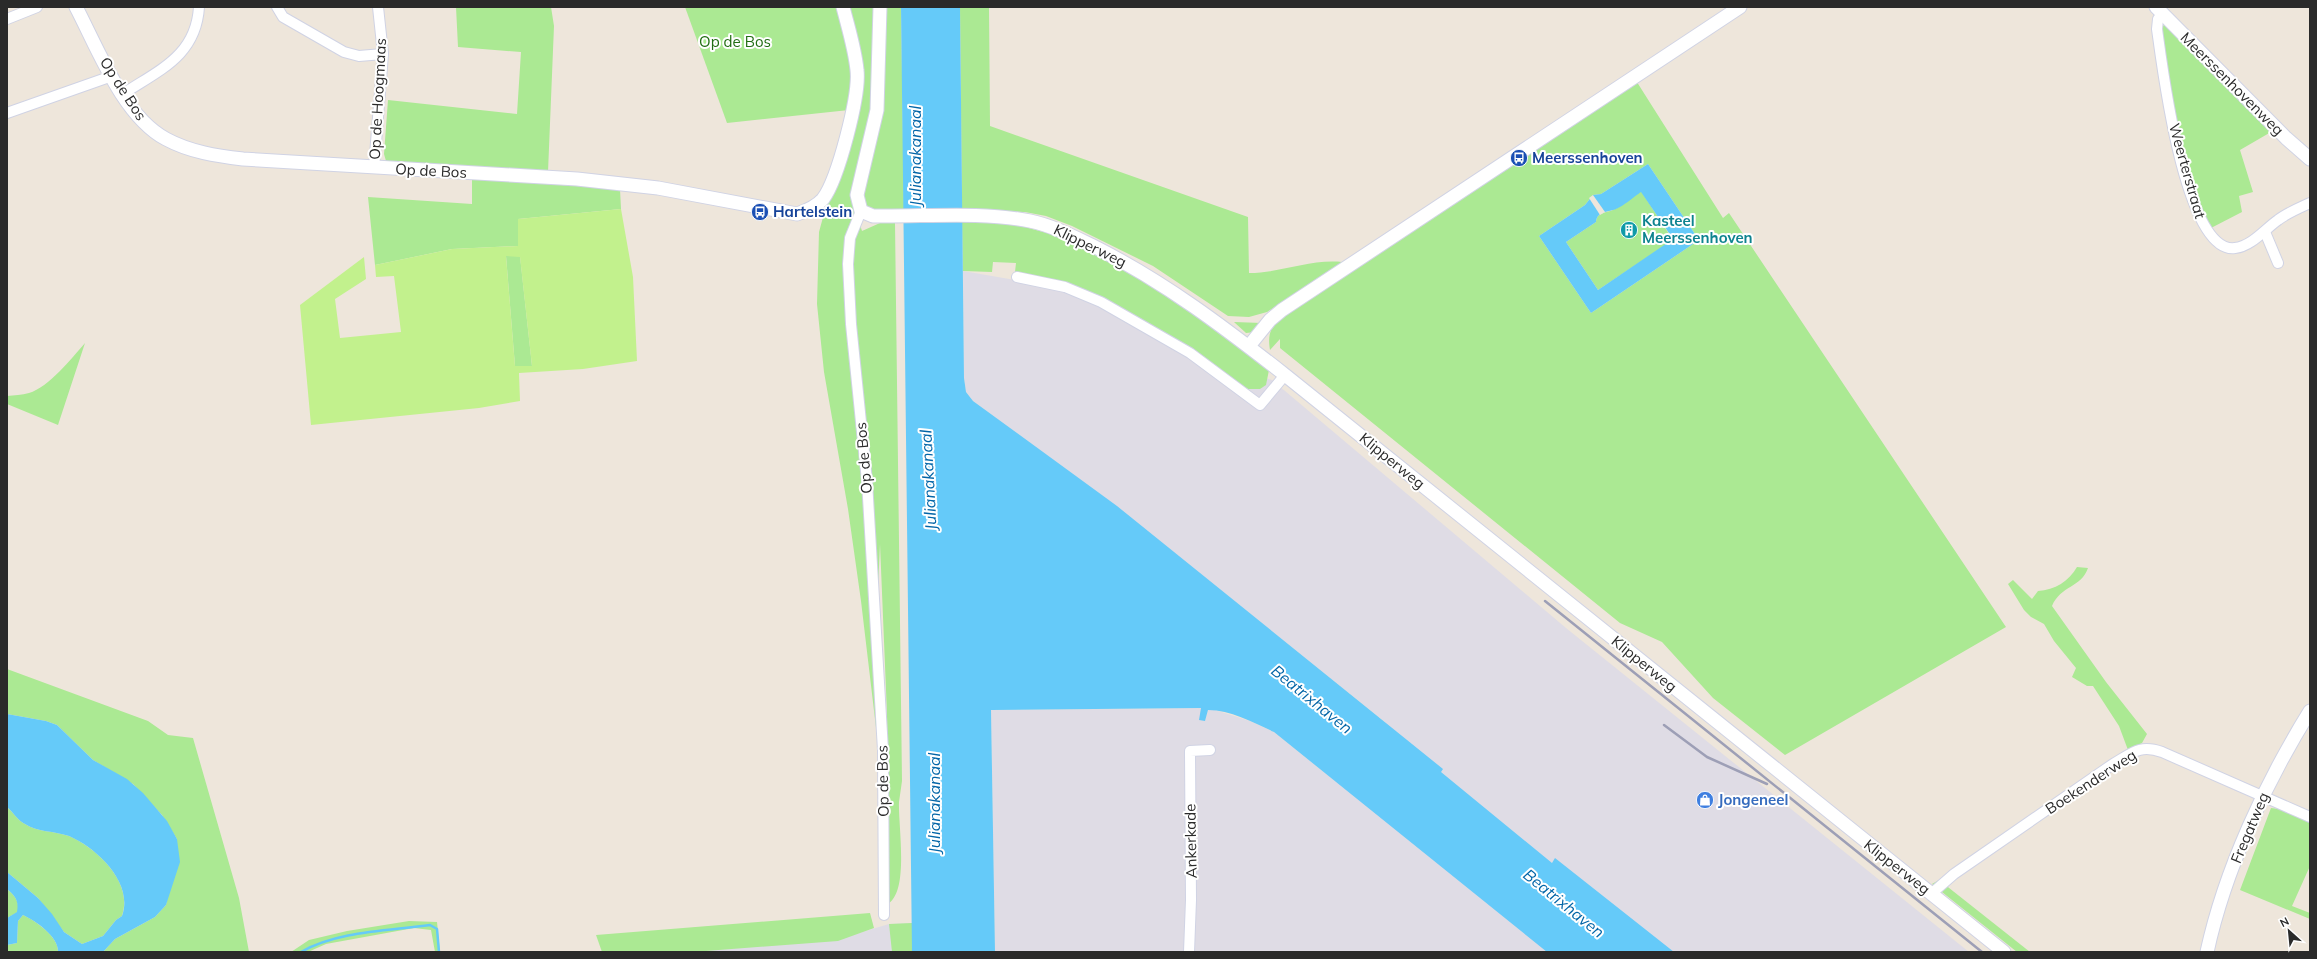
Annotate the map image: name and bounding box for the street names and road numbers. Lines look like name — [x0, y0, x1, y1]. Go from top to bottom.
street label: Meerssenhovenweg — [2177, 28, 2288, 139]
street label: Op de Hoogmaas — [365, 38, 390, 160]
street label: Op de Bos — [96, 53, 151, 124]
street label: Weerterstraat — [2165, 121, 2210, 221]
street label: Op de Bos — [395, 159, 467, 182]
street label: Klipperweg — [1051, 220, 1130, 271]
street label: Op de Bos — [851, 421, 876, 495]
street label: Klipperweg — [1356, 428, 1429, 493]
street label: Klipperweg — [1608, 631, 1681, 696]
street label: Op de Bos — [872, 745, 893, 817]
street label: Boekenderweg — [2042, 745, 2140, 818]
street label: Fregatweg — [2226, 789, 2273, 866]
street label: Ankerkade — [1180, 803, 1201, 879]
street label: Klipperweg — [1860, 835, 1934, 898]

